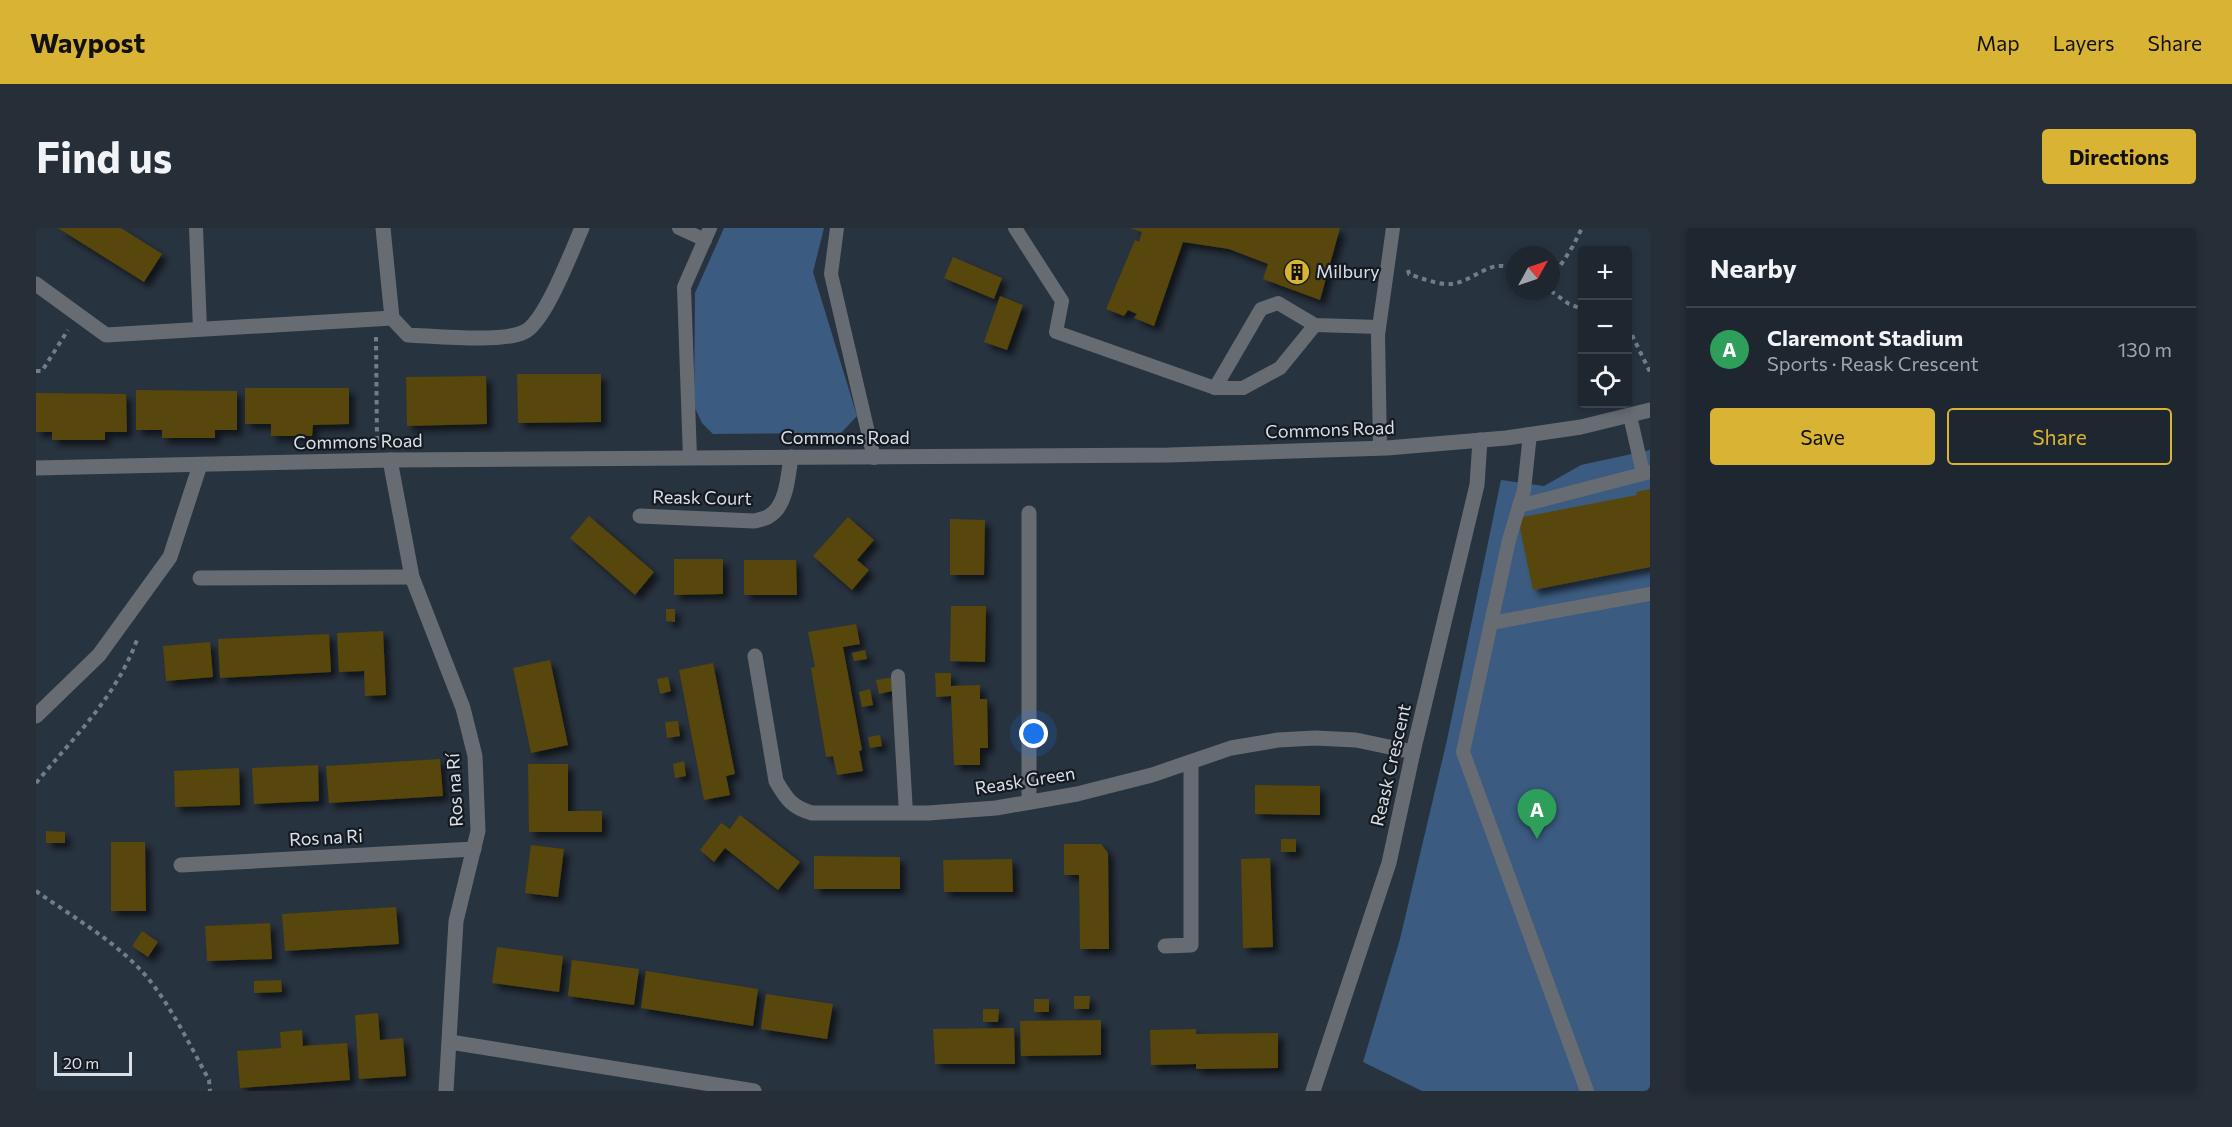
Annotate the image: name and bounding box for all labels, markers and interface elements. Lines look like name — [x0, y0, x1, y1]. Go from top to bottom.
text: Waypost — [30, 25, 145, 59]
text: Map — [1976, 30, 2020, 55]
text: Layers — [2053, 30, 2115, 55]
text: Share — [2148, 30, 2202, 55]
button: Directions — [2042, 129, 2196, 184]
text: Find us — [36, 130, 172, 182]
north arrow — [1506, 246, 1560, 300]
map controls — [1578, 246, 1632, 408]
button: + — [1578, 246, 1632, 300]
text: Nearby — [1710, 252, 1797, 283]
building icon: Milbury — [1282, 257, 1312, 287]
place label: Milbury — [1316, 260, 1380, 282]
button: − — [1578, 300, 1632, 354]
text: Claremont Stadium — [1767, 324, 1963, 351]
text: A — [1722, 337, 1737, 361]
text: 130 m — [2118, 337, 2172, 361]
text: Sports · Reask Crescent — [1767, 351, 1979, 375]
button: locate — [1578, 354, 1632, 408]
button: Save — [1710, 408, 1935, 465]
button: Share — [1947, 408, 2172, 465]
street label: Commons Road — [1265, 416, 1395, 442]
street label: Commons Road — [780, 426, 910, 448]
street label: Commons Road — [293, 429, 423, 453]
street label: Reask Court — [652, 485, 752, 509]
street label: Reask Crescent — [1365, 702, 1415, 828]
your location — [1019, 719, 1048, 748]
street label: Ros na Rí — [441, 751, 467, 827]
street label: Reask Green — [973, 761, 1077, 799]
pin: A — [1518, 790, 1556, 839]
street label: Ros na Ri — [289, 824, 363, 850]
scale bar — [54, 1049, 132, 1076]
text: 20 m — [63, 1053, 99, 1072]

